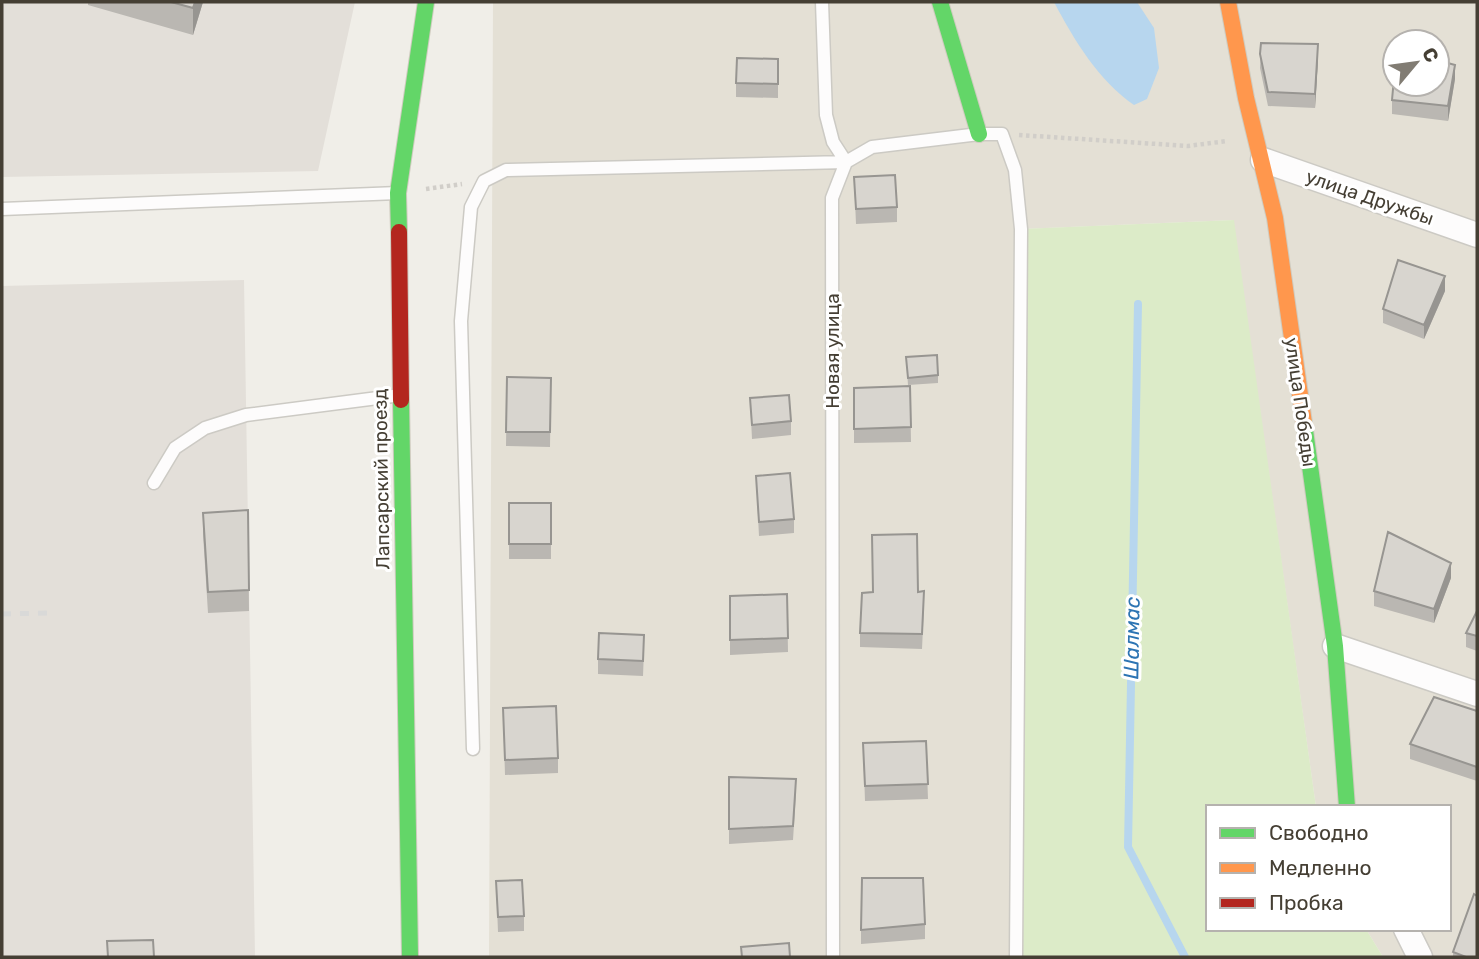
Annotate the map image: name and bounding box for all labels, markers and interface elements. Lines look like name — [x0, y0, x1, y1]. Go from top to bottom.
north arrow — [1381, 28, 1451, 98]
text: С — [1417, 44, 1444, 66]
street label: улица Дружбы — [1303, 165, 1437, 230]
street label: Новая улица — [821, 293, 844, 409]
street label: улица Победы — [1280, 336, 1321, 468]
street label: Лапсарский проезд — [368, 388, 395, 570]
water label: Шалмас — [1118, 596, 1145, 680]
legend — [1206, 805, 1451, 931]
text: Свободно — [1269, 820, 1369, 845]
text: Медленно — [1269, 855, 1372, 880]
text: Пробка — [1269, 890, 1344, 915]

